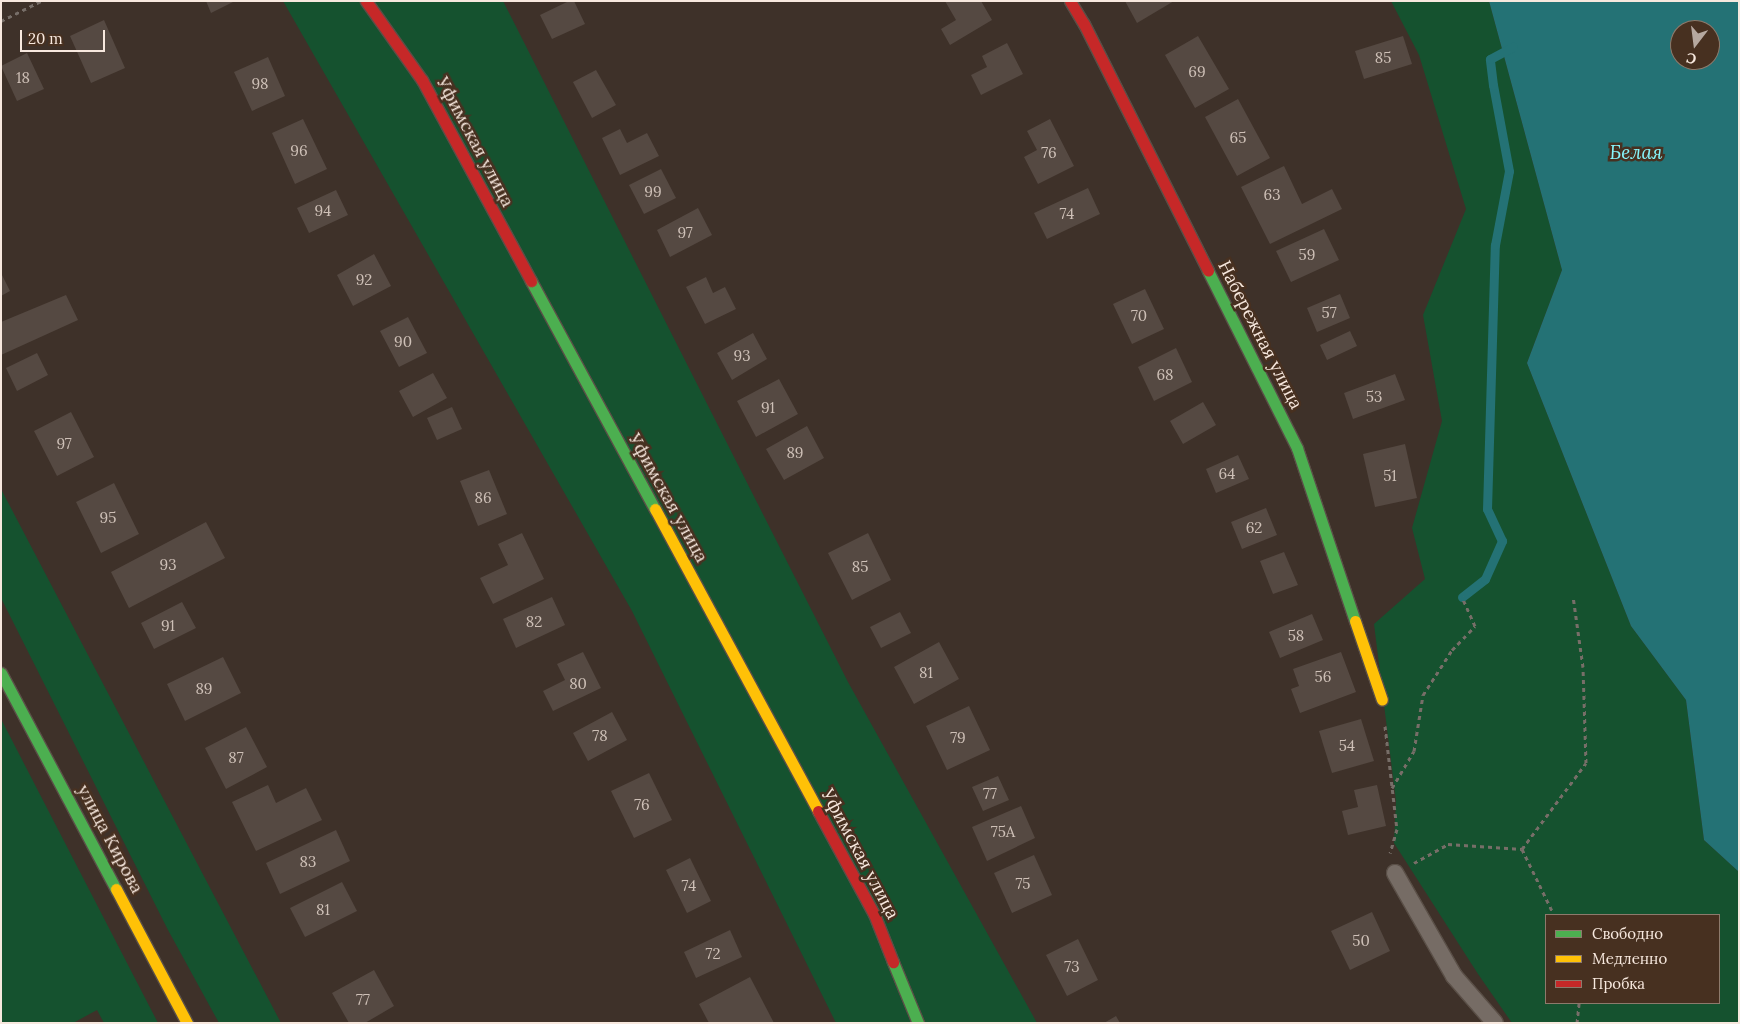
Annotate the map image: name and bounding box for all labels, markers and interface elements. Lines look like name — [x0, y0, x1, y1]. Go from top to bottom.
scale bar — [22, 20, 108, 52]
north arrow — [1670, 20, 1720, 70]
text: 20 m — [28, 29, 63, 48]
house number: 85 — [1375, 49, 1391, 67]
text: С — [1684, 49, 1698, 68]
house number: 69 — [1188, 63, 1206, 81]
house number: 18 — [16, 69, 30, 87]
street label: Уфимская улица — [432, 73, 518, 211]
house number: 98 — [251, 75, 269, 93]
house number: 65 — [1230, 129, 1246, 147]
house number: 96 — [290, 142, 308, 160]
water label: Белая — [1610, 142, 1662, 164]
house number: 76 — [1041, 144, 1057, 162]
house number: 99 — [644, 183, 662, 201]
house number: 63 — [1263, 186, 1281, 204]
house number: 94 — [315, 202, 331, 220]
house number: 74 — [1060, 205, 1074, 223]
house number: 97 — [677, 224, 693, 242]
house number: 59 — [1299, 246, 1315, 264]
street label: Набережная улица — [1213, 257, 1307, 413]
house number: 92 — [356, 271, 372, 289]
house number: 57 — [1321, 304, 1337, 322]
house number: 70 — [1131, 307, 1147, 325]
house number: 90 — [394, 333, 412, 351]
house number: 93 — [733, 347, 751, 365]
house number: 68 — [1156, 366, 1174, 384]
house number: 53 — [1366, 388, 1382, 406]
house number: 91 — [761, 399, 775, 417]
street label: Уфимская улица — [624, 430, 712, 566]
house number: 97 — [56, 435, 72, 453]
house number: 89 — [787, 444, 803, 462]
house number: 64 — [1219, 465, 1235, 483]
house number: 51 — [1383, 467, 1397, 485]
house number: 86 — [474, 489, 492, 507]
house number: 95 — [100, 509, 116, 527]
house number: 62 — [1246, 519, 1262, 537]
house number: 93 — [159, 556, 177, 574]
house number: 85 — [852, 558, 868, 576]
house number: 82 — [526, 613, 542, 631]
house number: 91 — [161, 617, 175, 635]
house number: 58 — [1288, 627, 1304, 645]
house number: 81 — [919, 664, 933, 682]
house number: 56 — [1315, 668, 1331, 686]
house number: 80 — [569, 675, 587, 693]
house number: 89 — [196, 680, 212, 698]
house number: 78 — [592, 727, 608, 745]
house number: 79 — [950, 729, 966, 747]
house number: 54 — [1339, 737, 1355, 755]
house number: 87 — [228, 749, 244, 767]
street label: улица Кирова — [72, 781, 148, 897]
street label: Уфимская улица — [817, 785, 903, 923]
house number: 77 — [983, 785, 997, 803]
house number: 76 — [634, 796, 650, 814]
house number: 75А — [991, 823, 1015, 841]
house number: 83 — [300, 853, 316, 871]
house number: 75 — [1015, 875, 1031, 893]
house number: 74 — [682, 877, 696, 895]
house number: 81 — [316, 901, 330, 919]
legend — [1545, 914, 1720, 1004]
text: Свободно — [1592, 924, 1663, 943]
house number: 50 — [1352, 932, 1370, 950]
house number: 72 — [706, 945, 720, 963]
text: Медленно — [1592, 949, 1667, 968]
house number: 73 — [1064, 958, 1080, 976]
text: Пробка — [1592, 974, 1645, 993]
house number: 77 — [356, 991, 370, 1009]

